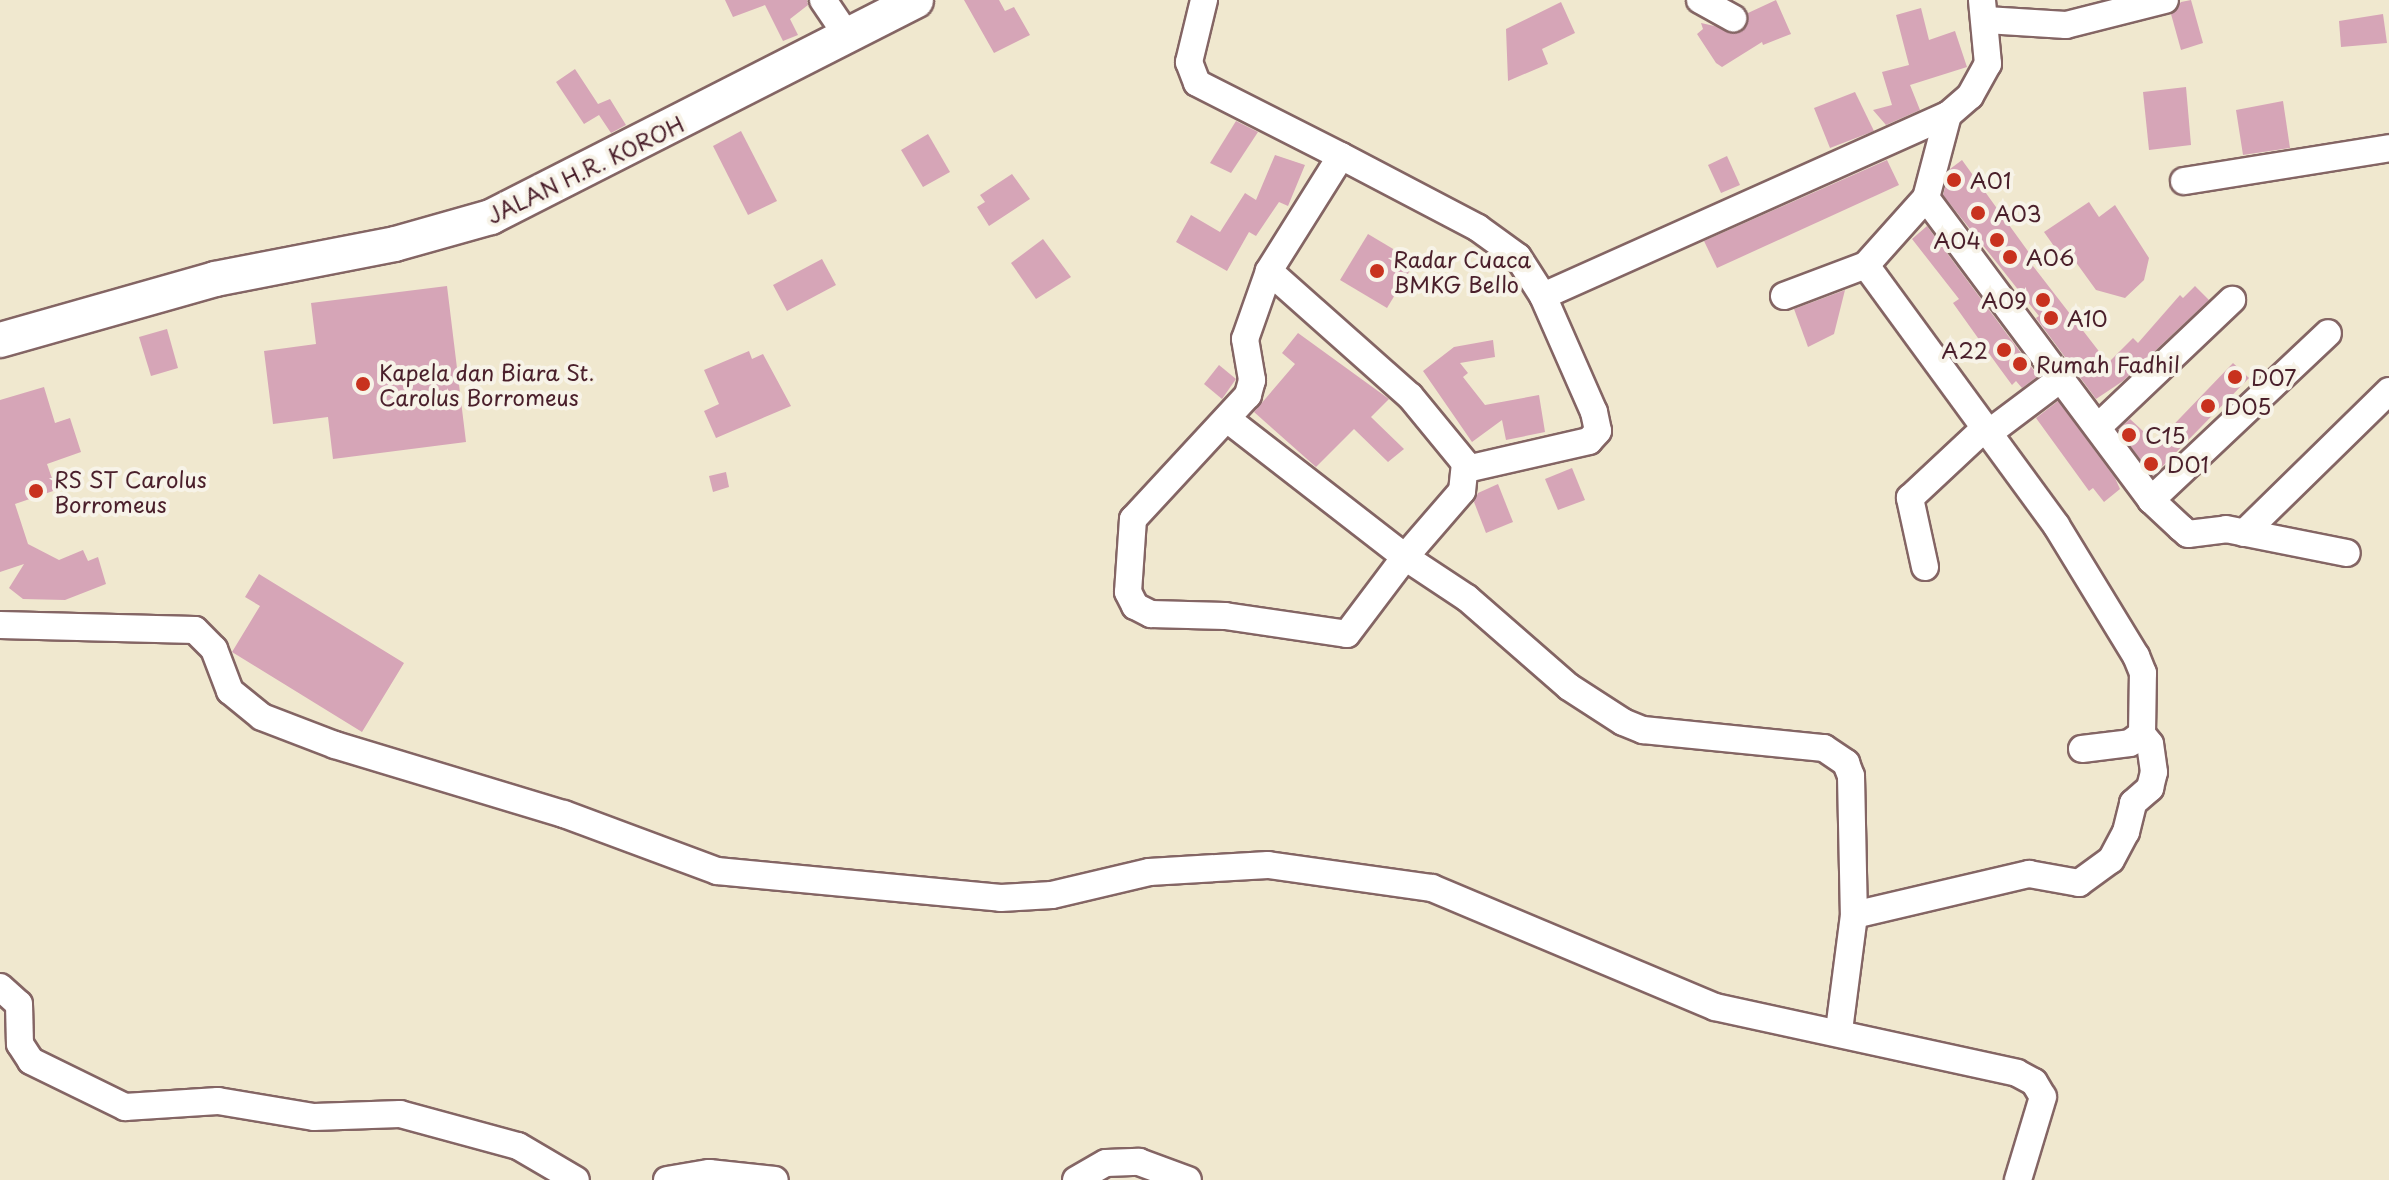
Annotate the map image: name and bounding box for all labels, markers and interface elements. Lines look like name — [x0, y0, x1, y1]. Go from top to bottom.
street label: JALAN H.R. KOROH — [483, 110, 687, 228]
place label: A01 — [1970, 167, 2011, 193]
marker: A01 — [1945, 171, 1963, 189]
place label: A03 — [1994, 200, 2041, 226]
marker: A03 — [1969, 204, 1987, 222]
place label: A04 — [1934, 227, 1981, 253]
marker: A04 — [1988, 231, 2006, 249]
place label: A06 — [2026, 244, 2074, 270]
place label: Radar Cuaca BMKG Bello — [1393, 245, 1533, 296]
marker: A06 — [2001, 248, 2019, 266]
marker: Radar Cuaca BMKG Bello — [1368, 262, 1386, 280]
place label: A09 — [1981, 287, 2027, 313]
marker: A09 — [2034, 291, 2052, 309]
place label: A10 — [2067, 305, 2108, 331]
marker: A10 — [2042, 309, 2060, 327]
place label: A22 — [1942, 337, 1988, 363]
marker: A22 — [1995, 341, 2013, 359]
place label: Rumah Fadhil — [2036, 351, 2181, 377]
marker: Rumah Fadhil — [2011, 355, 2029, 373]
place label: Kapela dan Biara St. Carolus Borromeus — [379, 358, 597, 410]
place label: D07 — [2251, 364, 2296, 390]
marker: D07 — [2226, 368, 2244, 386]
marker: Kapela dan Biara St. Carolus Borromeus — [354, 375, 372, 393]
place label: D05 — [2224, 393, 2271, 419]
marker: D05 — [2199, 397, 2217, 415]
place label: C15 — [2145, 422, 2186, 448]
marker: C15 — [2120, 426, 2138, 444]
place label: D01 — [2167, 451, 2209, 477]
marker: D01 — [2142, 455, 2160, 473]
place label: RS ST Carolus Borromeus — [54, 465, 206, 516]
marker: RS ST Carolus Borromeus — [25, 480, 47, 502]

